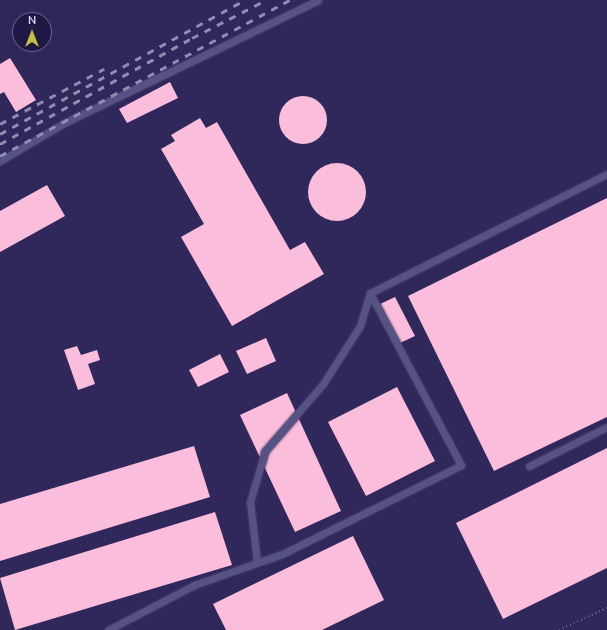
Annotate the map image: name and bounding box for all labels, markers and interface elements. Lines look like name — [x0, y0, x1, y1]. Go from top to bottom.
north arrow — [12, 12, 52, 52]
text: N — [28, 13, 36, 28]

